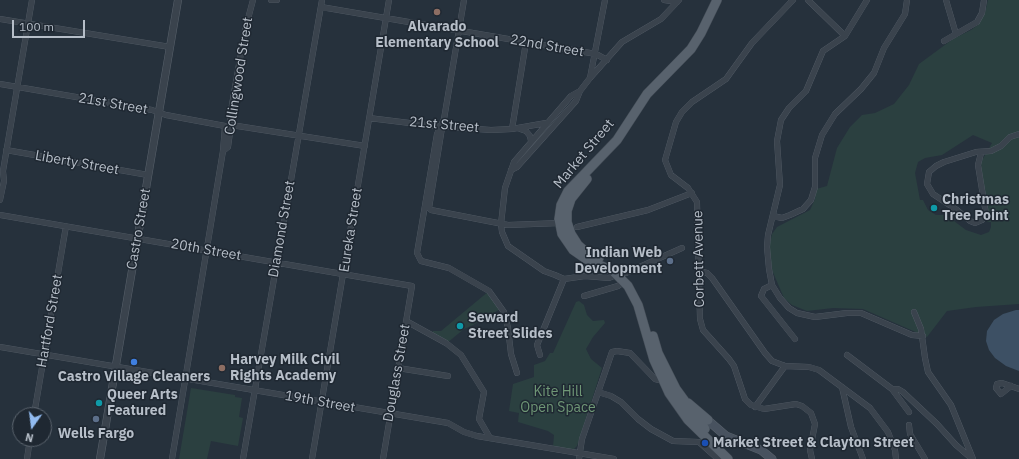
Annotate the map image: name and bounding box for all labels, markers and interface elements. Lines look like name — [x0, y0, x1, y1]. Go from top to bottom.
marker: Alvarado Elementary School — [432, 7, 442, 17]
scale bar — [14, 12, 87, 38]
street label: Collingwood Street — [221, 16, 257, 136]
text: 100 m — [19, 19, 54, 34]
place label: Alvarado Elementary School — [375, 19, 499, 52]
street label: 22nd Street — [509, 31, 585, 61]
street label: 21st Street — [77, 90, 149, 118]
street label: 21st Street — [408, 114, 480, 136]
street label: Market Street — [550, 116, 618, 192]
street label: Liberty Street — [34, 147, 120, 179]
street label: Diamond Street — [265, 179, 299, 279]
street label: Castro Street — [124, 187, 154, 271]
street label: Eureka Street — [336, 187, 366, 273]
place label: Christmas Tree Point — [942, 192, 1009, 224]
marker: Christmas Tree Point — [929, 203, 939, 213]
street label: Corbett Avenue — [690, 210, 708, 308]
street label: 20th Street — [169, 236, 243, 264]
place label: Indian Web Development — [574, 245, 662, 278]
marker: Indian Web Development — [665, 256, 675, 266]
street label: Hartford Street — [34, 273, 66, 369]
place label: Seward Street Slides — [468, 310, 552, 342]
marker: Seward Street Slides — [455, 321, 465, 331]
street label: Douglass Street — [380, 323, 414, 423]
place label: Harvey Milk Civil Rights Academy — [230, 352, 340, 384]
marker: Castro Village Cleaners — [129, 357, 139, 367]
marker: Harvey Milk Civil Rights Academy — [217, 363, 227, 373]
place label: Castro Village Cleaners — [58, 369, 210, 385]
park label: Kite Hill Open Space — [520, 384, 596, 416]
place label: Queer Arts Featured — [107, 387, 178, 420]
street label: 19th Street — [283, 388, 357, 416]
marker: Queer Arts Featured — [94, 398, 104, 408]
north arrow — [12, 407, 52, 447]
marker: Wells Fargo — [91, 414, 101, 424]
place label: Wells Fargo — [58, 426, 134, 442]
text: N — [24, 430, 35, 445]
place label: Market Street & Clayton Street — [713, 435, 914, 451]
marker: Market Street & Clayton Street — [700, 438, 710, 448]

